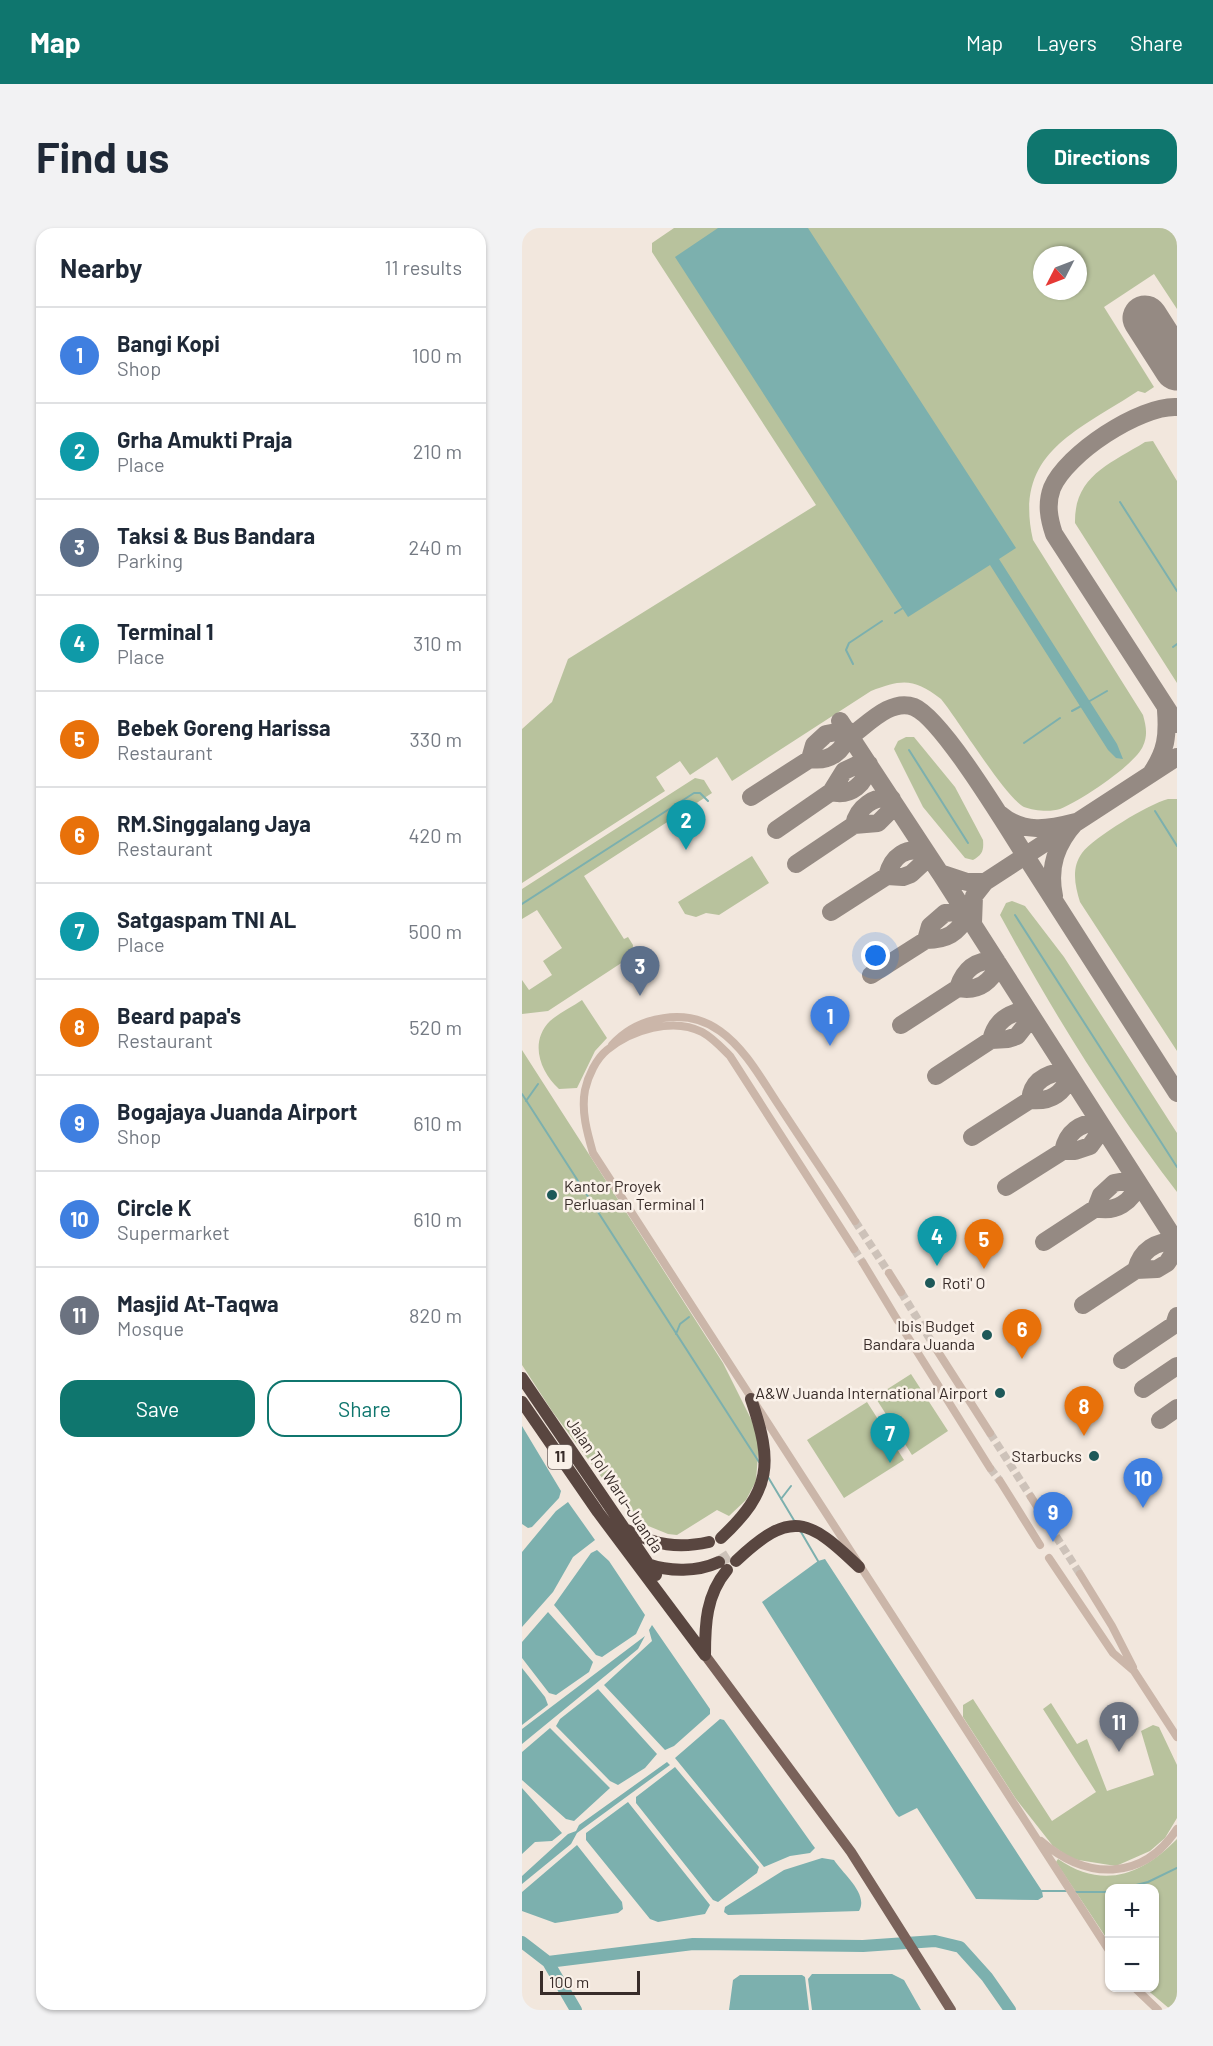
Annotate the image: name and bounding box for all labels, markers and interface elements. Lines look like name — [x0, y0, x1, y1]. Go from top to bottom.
text: Map — [30, 25, 81, 59]
text: Map — [966, 30, 1003, 55]
text: Layers — [1036, 30, 1097, 55]
text: Share — [1130, 30, 1183, 55]
button: Directions — [1027, 129, 1177, 184]
text: Find us — [36, 131, 169, 181]
north arrow — [1033, 246, 1087, 300]
text: Nearby — [60, 252, 142, 283]
text: 11 results — [384, 255, 462, 279]
text: Bangi Kopi — [117, 330, 220, 356]
text: 1 — [76, 343, 83, 367]
text: 100 m — [412, 343, 462, 367]
text: Shop — [117, 356, 161, 380]
text: Grha Amukti Praja — [117, 426, 292, 452]
text: 2 — [74, 439, 85, 463]
text: 210 m — [413, 439, 462, 463]
text: Place — [117, 452, 165, 476]
text: Taksi & Bus Bandara — [117, 522, 315, 548]
text: 3 — [74, 535, 85, 559]
text: 240 m — [408, 535, 462, 559]
text: Parking — [117, 548, 183, 572]
text: Terminal 1 — [117, 618, 214, 644]
text: 4 — [73, 631, 86, 655]
text: 310 m — [413, 631, 462, 655]
text: Place — [117, 644, 165, 668]
text: Bebek Goreng Harissa — [117, 714, 331, 740]
text: 5 — [74, 727, 85, 751]
text: 330 m — [410, 727, 462, 751]
text: Restaurant — [117, 740, 213, 764]
pin: 2 — [666, 800, 706, 850]
text: RM.Singgalang Jaya — [117, 810, 311, 836]
text: 6 — [74, 823, 85, 847]
text: 420 m — [408, 823, 462, 847]
text: Restaurant — [117, 836, 213, 860]
text: Satgaspam TNI AL — [117, 906, 296, 932]
text: 7 — [75, 919, 84, 943]
text: 500 m — [409, 919, 462, 943]
text: Place — [117, 932, 165, 956]
your location — [861, 941, 890, 970]
pin: 3 — [620, 946, 660, 996]
pin: 1 — [810, 996, 850, 1046]
text: Beard papa's — [117, 1002, 241, 1028]
text: 8 — [74, 1015, 85, 1039]
text: 520 m — [409, 1015, 462, 1039]
text: Restaurant — [117, 1028, 213, 1052]
text: Bogajaya Juanda Airport — [117, 1098, 357, 1124]
text: 9 — [74, 1111, 85, 1135]
text: 610 m — [413, 1111, 462, 1135]
text: Shop — [117, 1124, 161, 1148]
place label: Kantor Proyek Perluasan Terminal 1 — [564, 1176, 705, 1213]
marker: Kantor Proyek Perluasan Terminal 1 — [545, 1188, 559, 1202]
text: Circle K — [117, 1194, 192, 1220]
text: 10 — [70, 1207, 89, 1231]
text: 610 m — [413, 1207, 462, 1231]
pin: 4 — [918, 1216, 956, 1266]
text: Supermarket — [117, 1220, 230, 1244]
pin: 5 — [964, 1220, 1004, 1269]
place label: Roti' O — [942, 1273, 986, 1292]
marker: Roti' O — [923, 1276, 937, 1290]
text: Masjid At-Taqwa — [117, 1290, 279, 1316]
text: 11 — [72, 1303, 87, 1327]
text: 820 m — [409, 1303, 462, 1327]
pin: 6 — [1002, 1310, 1042, 1359]
text: Mosque — [117, 1316, 184, 1340]
place label: Ibis Budget Bandara Juanda — [863, 1316, 975, 1353]
marker: Ibis Budget Bandara Juanda — [980, 1328, 994, 1342]
button: Save — [60, 1380, 255, 1437]
button: Share — [267, 1380, 462, 1437]
place label: A&W Juanda International Airport — [755, 1383, 988, 1402]
marker: A&W Juanda International Airport — [993, 1386, 1007, 1400]
pin: 8 — [1064, 1386, 1104, 1436]
street label: Jalan Tol Waru–Juanda — [563, 1413, 668, 1556]
pin: 7 — [870, 1414, 910, 1463]
road number: 11 — [548, 1445, 572, 1469]
place label: Starbucks — [1012, 1446, 1082, 1465]
marker: Starbucks — [1087, 1449, 1101, 1463]
pin: 10 — [1124, 1458, 1162, 1508]
pin: 9 — [1034, 1492, 1072, 1542]
pin: 11 — [1100, 1702, 1138, 1752]
map controls — [1105, 1884, 1159, 1992]
button: + — [1105, 1884, 1159, 1938]
button: − — [1105, 1938, 1159, 1992]
scale bar — [540, 1968, 640, 1996]
text: 100 m — [549, 1972, 589, 1991]

